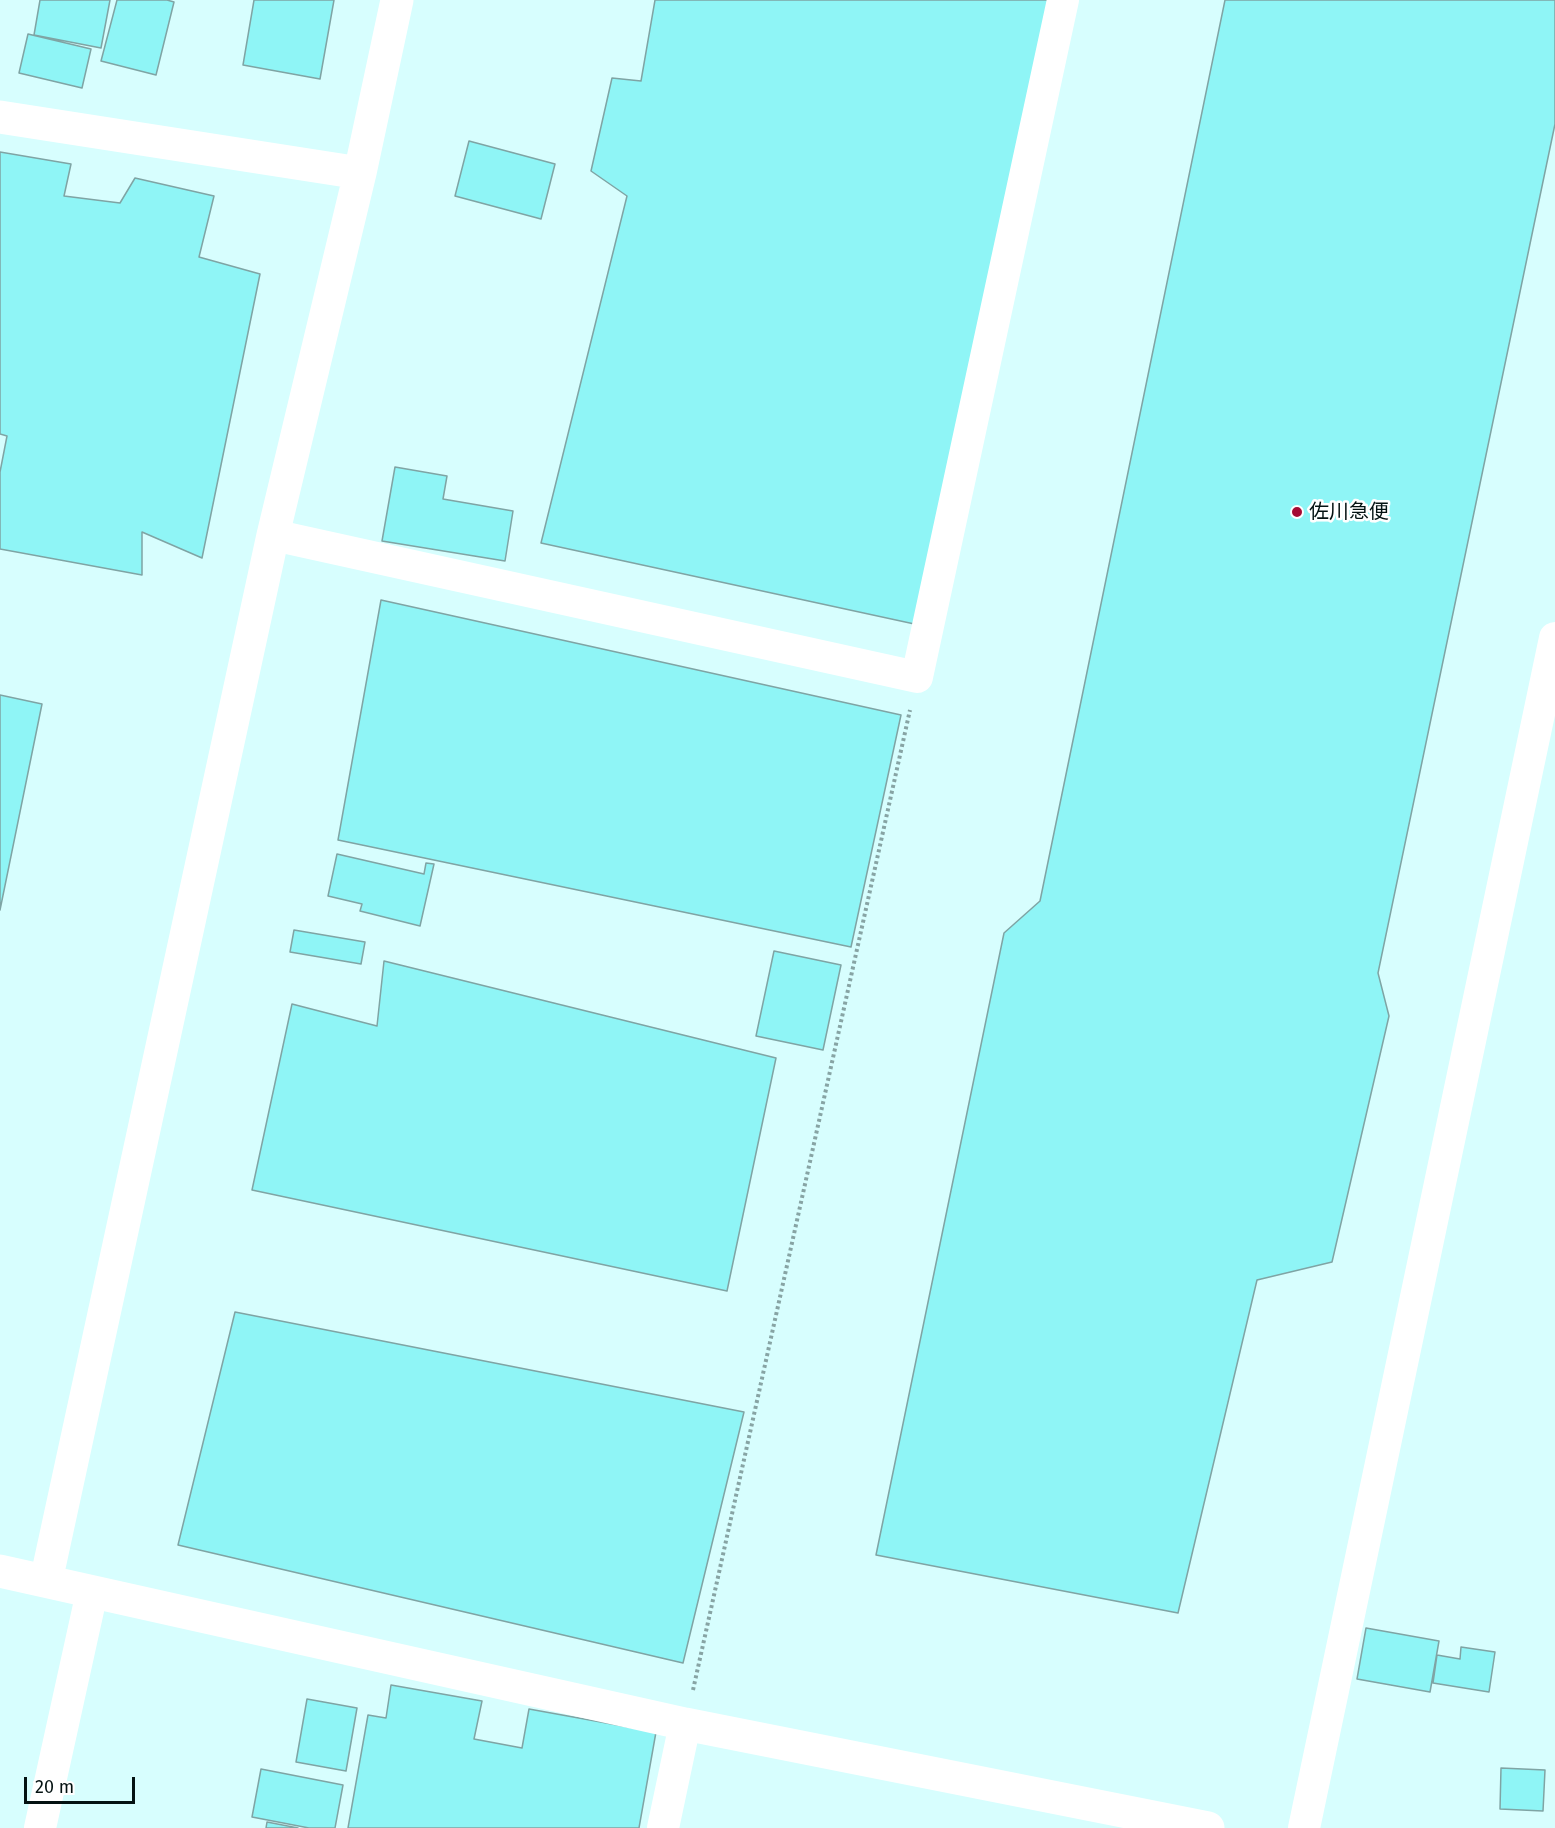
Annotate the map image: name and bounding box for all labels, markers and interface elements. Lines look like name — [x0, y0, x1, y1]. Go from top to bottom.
place label: 佐川急便 — [1309, 500, 1389, 524]
marker: 佐川急便 — [1290, 505, 1304, 519]
scale bar — [27, 1765, 138, 1803]
text: 20 m — [35, 1776, 74, 1798]

